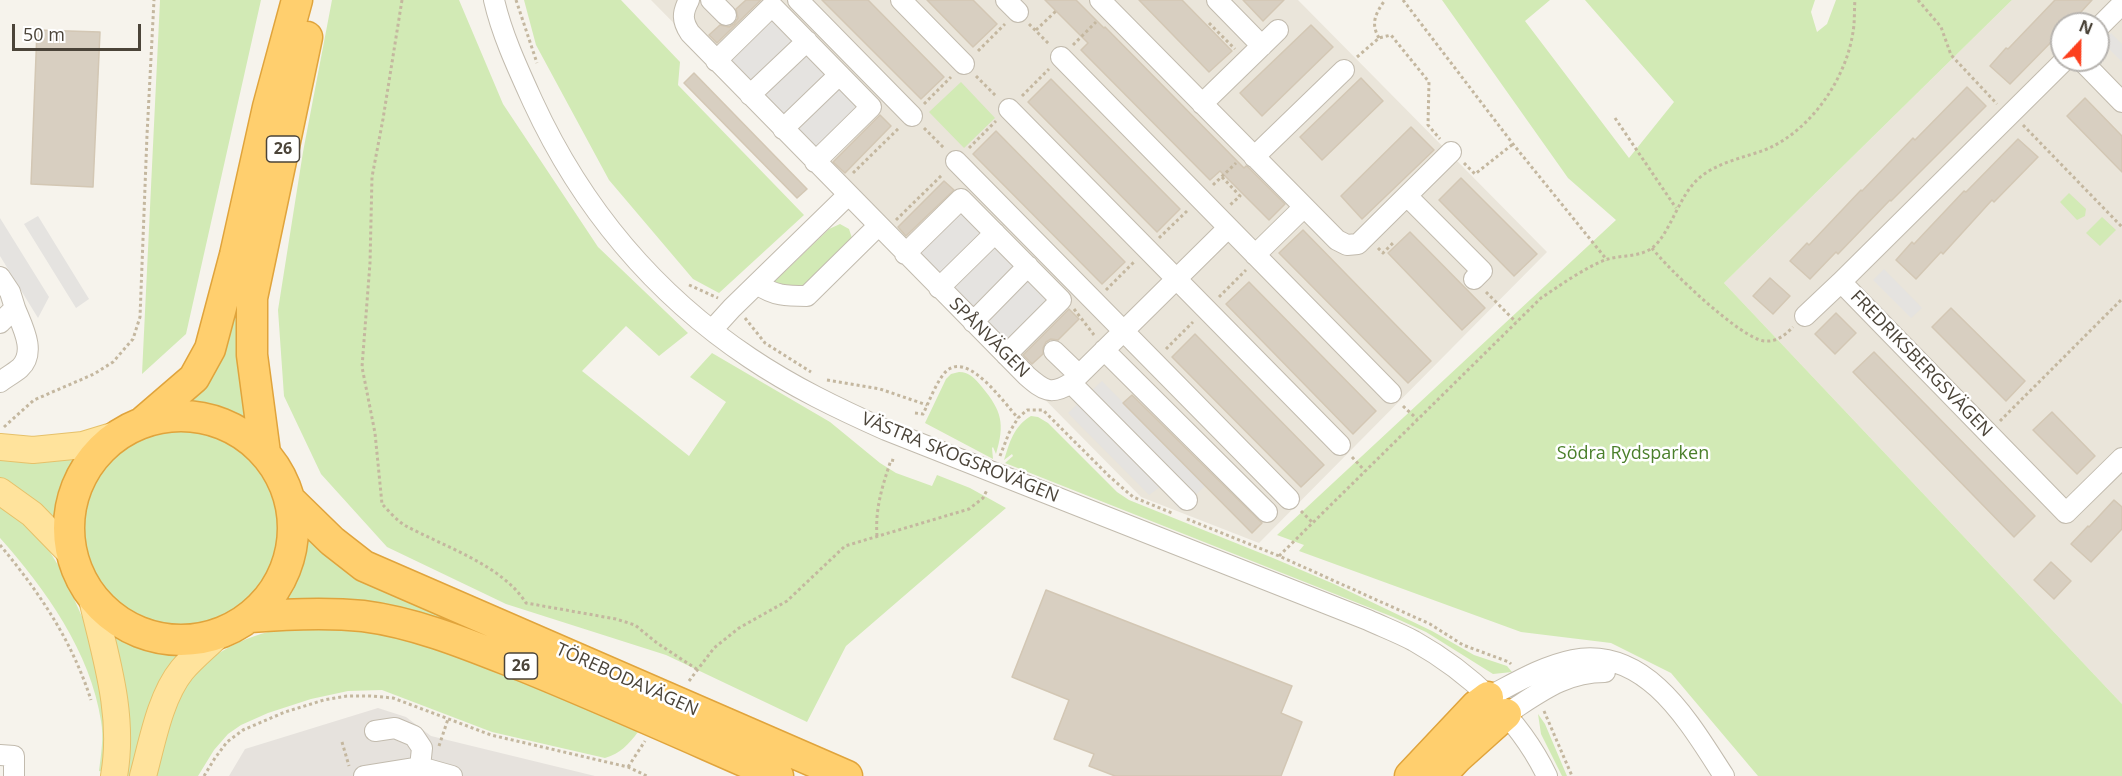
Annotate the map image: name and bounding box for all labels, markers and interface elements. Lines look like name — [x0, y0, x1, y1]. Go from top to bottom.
scale bar — [15, 12, 144, 50]
north arrow — [2050, 12, 2110, 72]
text: N — [2076, 15, 2096, 40]
text: 50 m — [23, 22, 65, 46]
road number: 26 — [266, 136, 300, 162]
street label: FREDRIKSBERGSVÄGEN — [1846, 286, 1996, 442]
street label: SPÅNVÄGEN — [944, 293, 1034, 383]
street label: VÄSTRA SKOGSROVÄGEN — [858, 409, 1062, 507]
park label: Södra Rydsparken — [1557, 443, 1709, 465]
street label: TÖREBODAVÄGEN — [552, 639, 702, 721]
road number: 26 — [504, 653, 538, 679]

